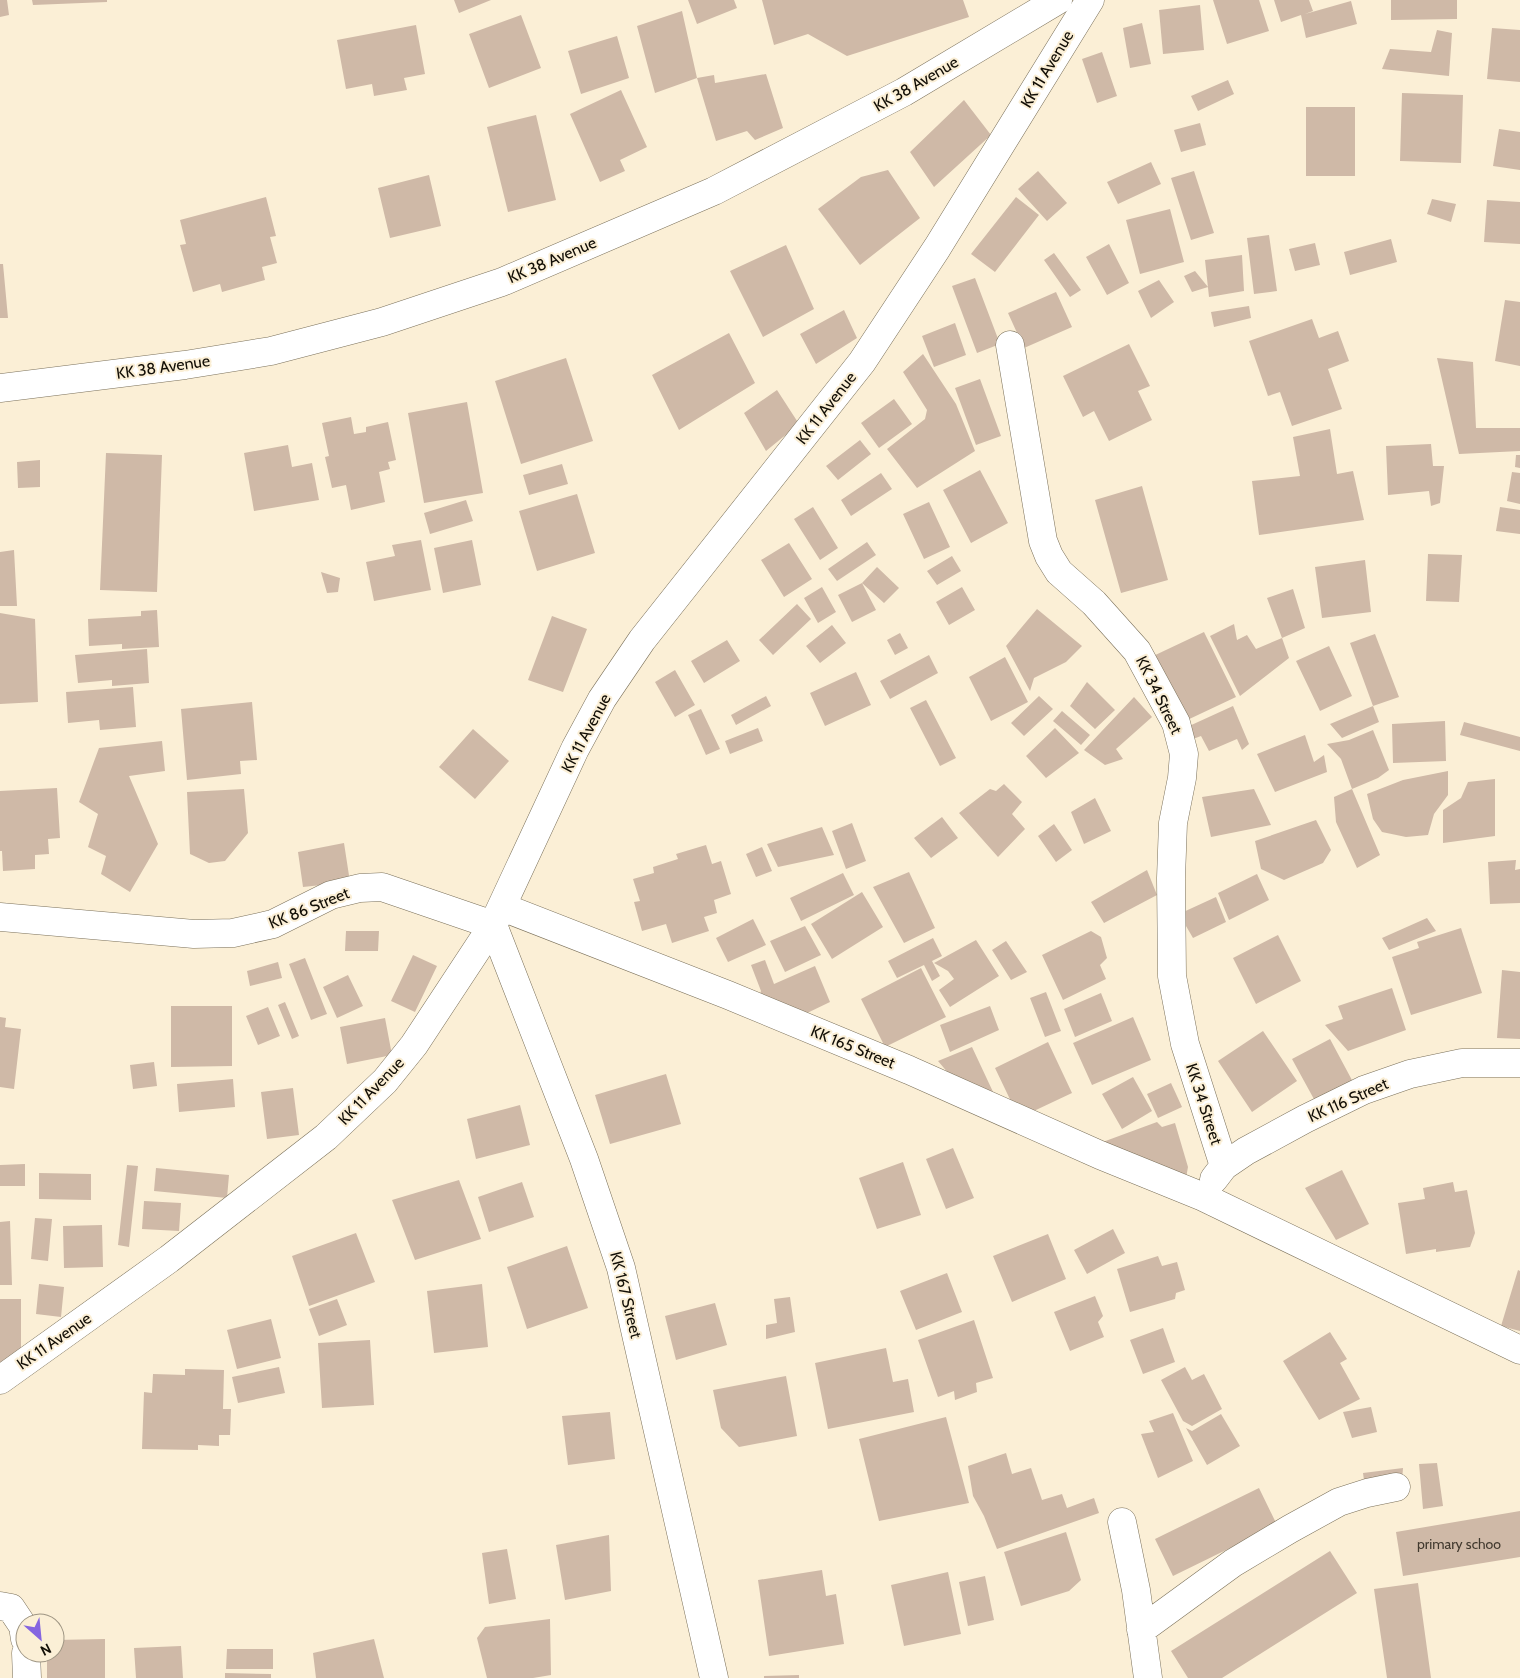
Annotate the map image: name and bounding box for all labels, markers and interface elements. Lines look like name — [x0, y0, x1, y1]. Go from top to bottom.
street label: KK 11 Avenue — [1017, 27, 1077, 111]
street label: KK 38 Avenue — [870, 52, 962, 116]
street label: KK 38 Avenue — [505, 233, 599, 287]
street label: KK 38 Avenue — [115, 351, 211, 383]
street label: KK 11 Avenue — [792, 368, 860, 448]
street label: KK 34 Street — [1132, 653, 1186, 738]
street label: KK 11 Avenue — [557, 690, 615, 776]
street label: KK 86 Street — [266, 883, 353, 933]
street label: KK 165 Street — [808, 1021, 899, 1073]
street label: KK 11 Avenue — [334, 1053, 408, 1129]
street label: KK 34 Street — [1182, 1061, 1226, 1148]
street label: KK 116 Street — [1305, 1074, 1392, 1126]
street label: KK 167 Street — [606, 1250, 646, 1341]
street label: KK 11 Avenue — [13, 1308, 95, 1374]
house number: primary schoo — [1417, 1535, 1501, 1553]
north arrow — [15, 1613, 65, 1663]
text: N — [37, 1639, 54, 1660]

